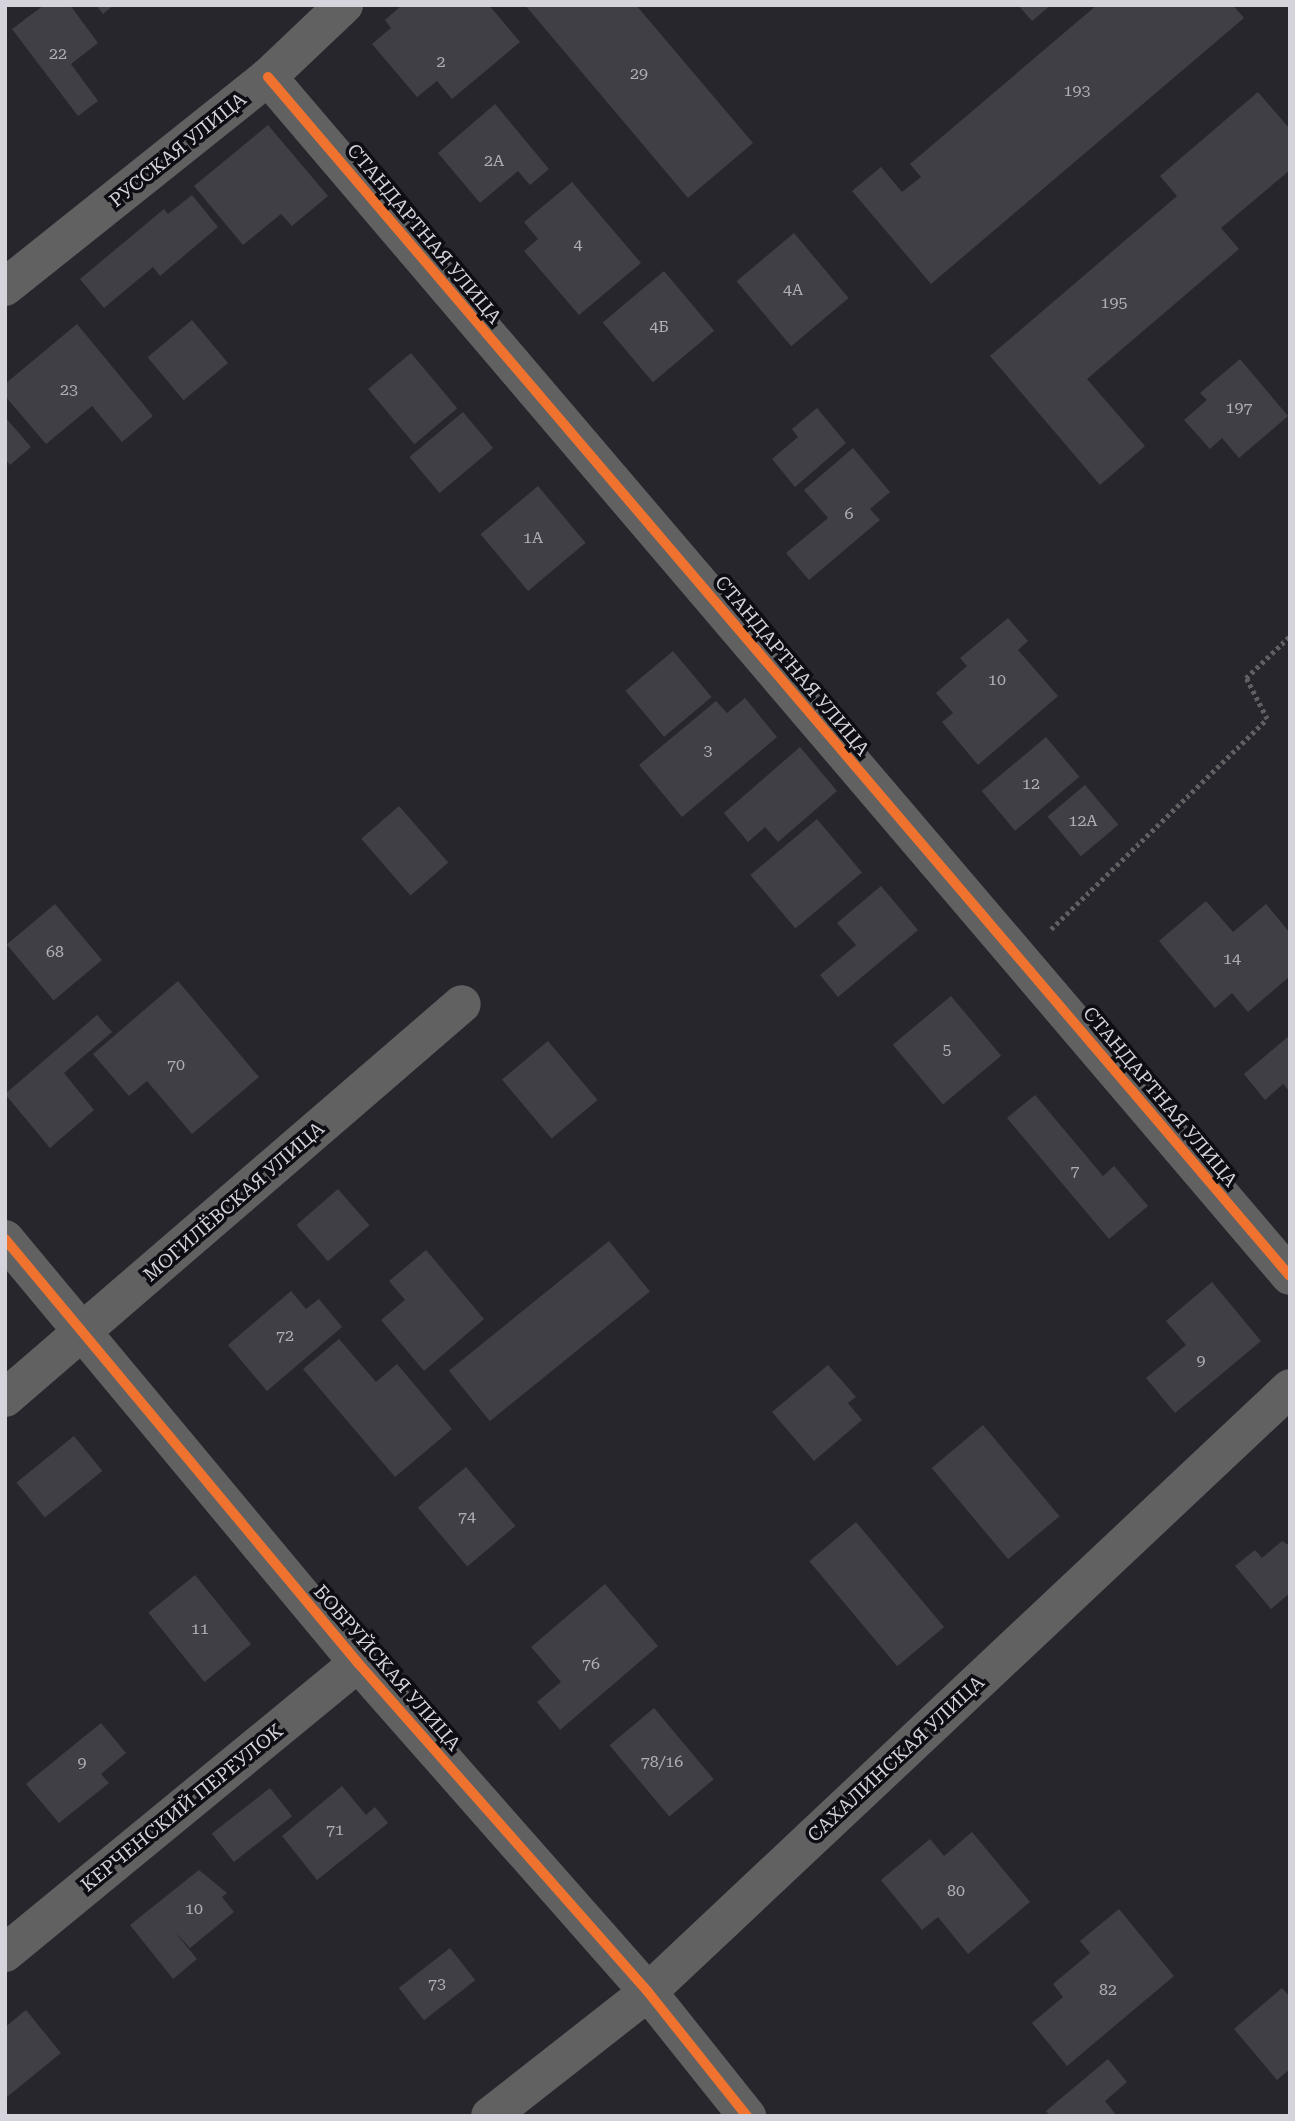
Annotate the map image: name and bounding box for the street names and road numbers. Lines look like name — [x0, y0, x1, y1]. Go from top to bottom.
street label: РУССКАЯ УЛИЦА — [105, 88, 251, 212]
street label: СТАНДАРТНАЯ УЛИЦА — [342, 139, 506, 329]
street label: СТАНДАРТНАЯ УЛИЦА — [710, 571, 874, 761]
street label: СТАНДАРТНАЯ УЛИЦА — [1078, 1002, 1242, 1192]
street label: МОГИЛЁВСКАЯ УЛИЦА — [139, 1117, 329, 1287]
street label: БОБРУЙСКАЯ УЛИЦА — [309, 1580, 465, 1756]
street label: САХАЛИНСКАЯ УЛИЦА — [803, 1671, 989, 1847]
street label: КЕРЧЕНСКИЙ ПЕРЕУЛОК — [76, 1719, 288, 1897]

